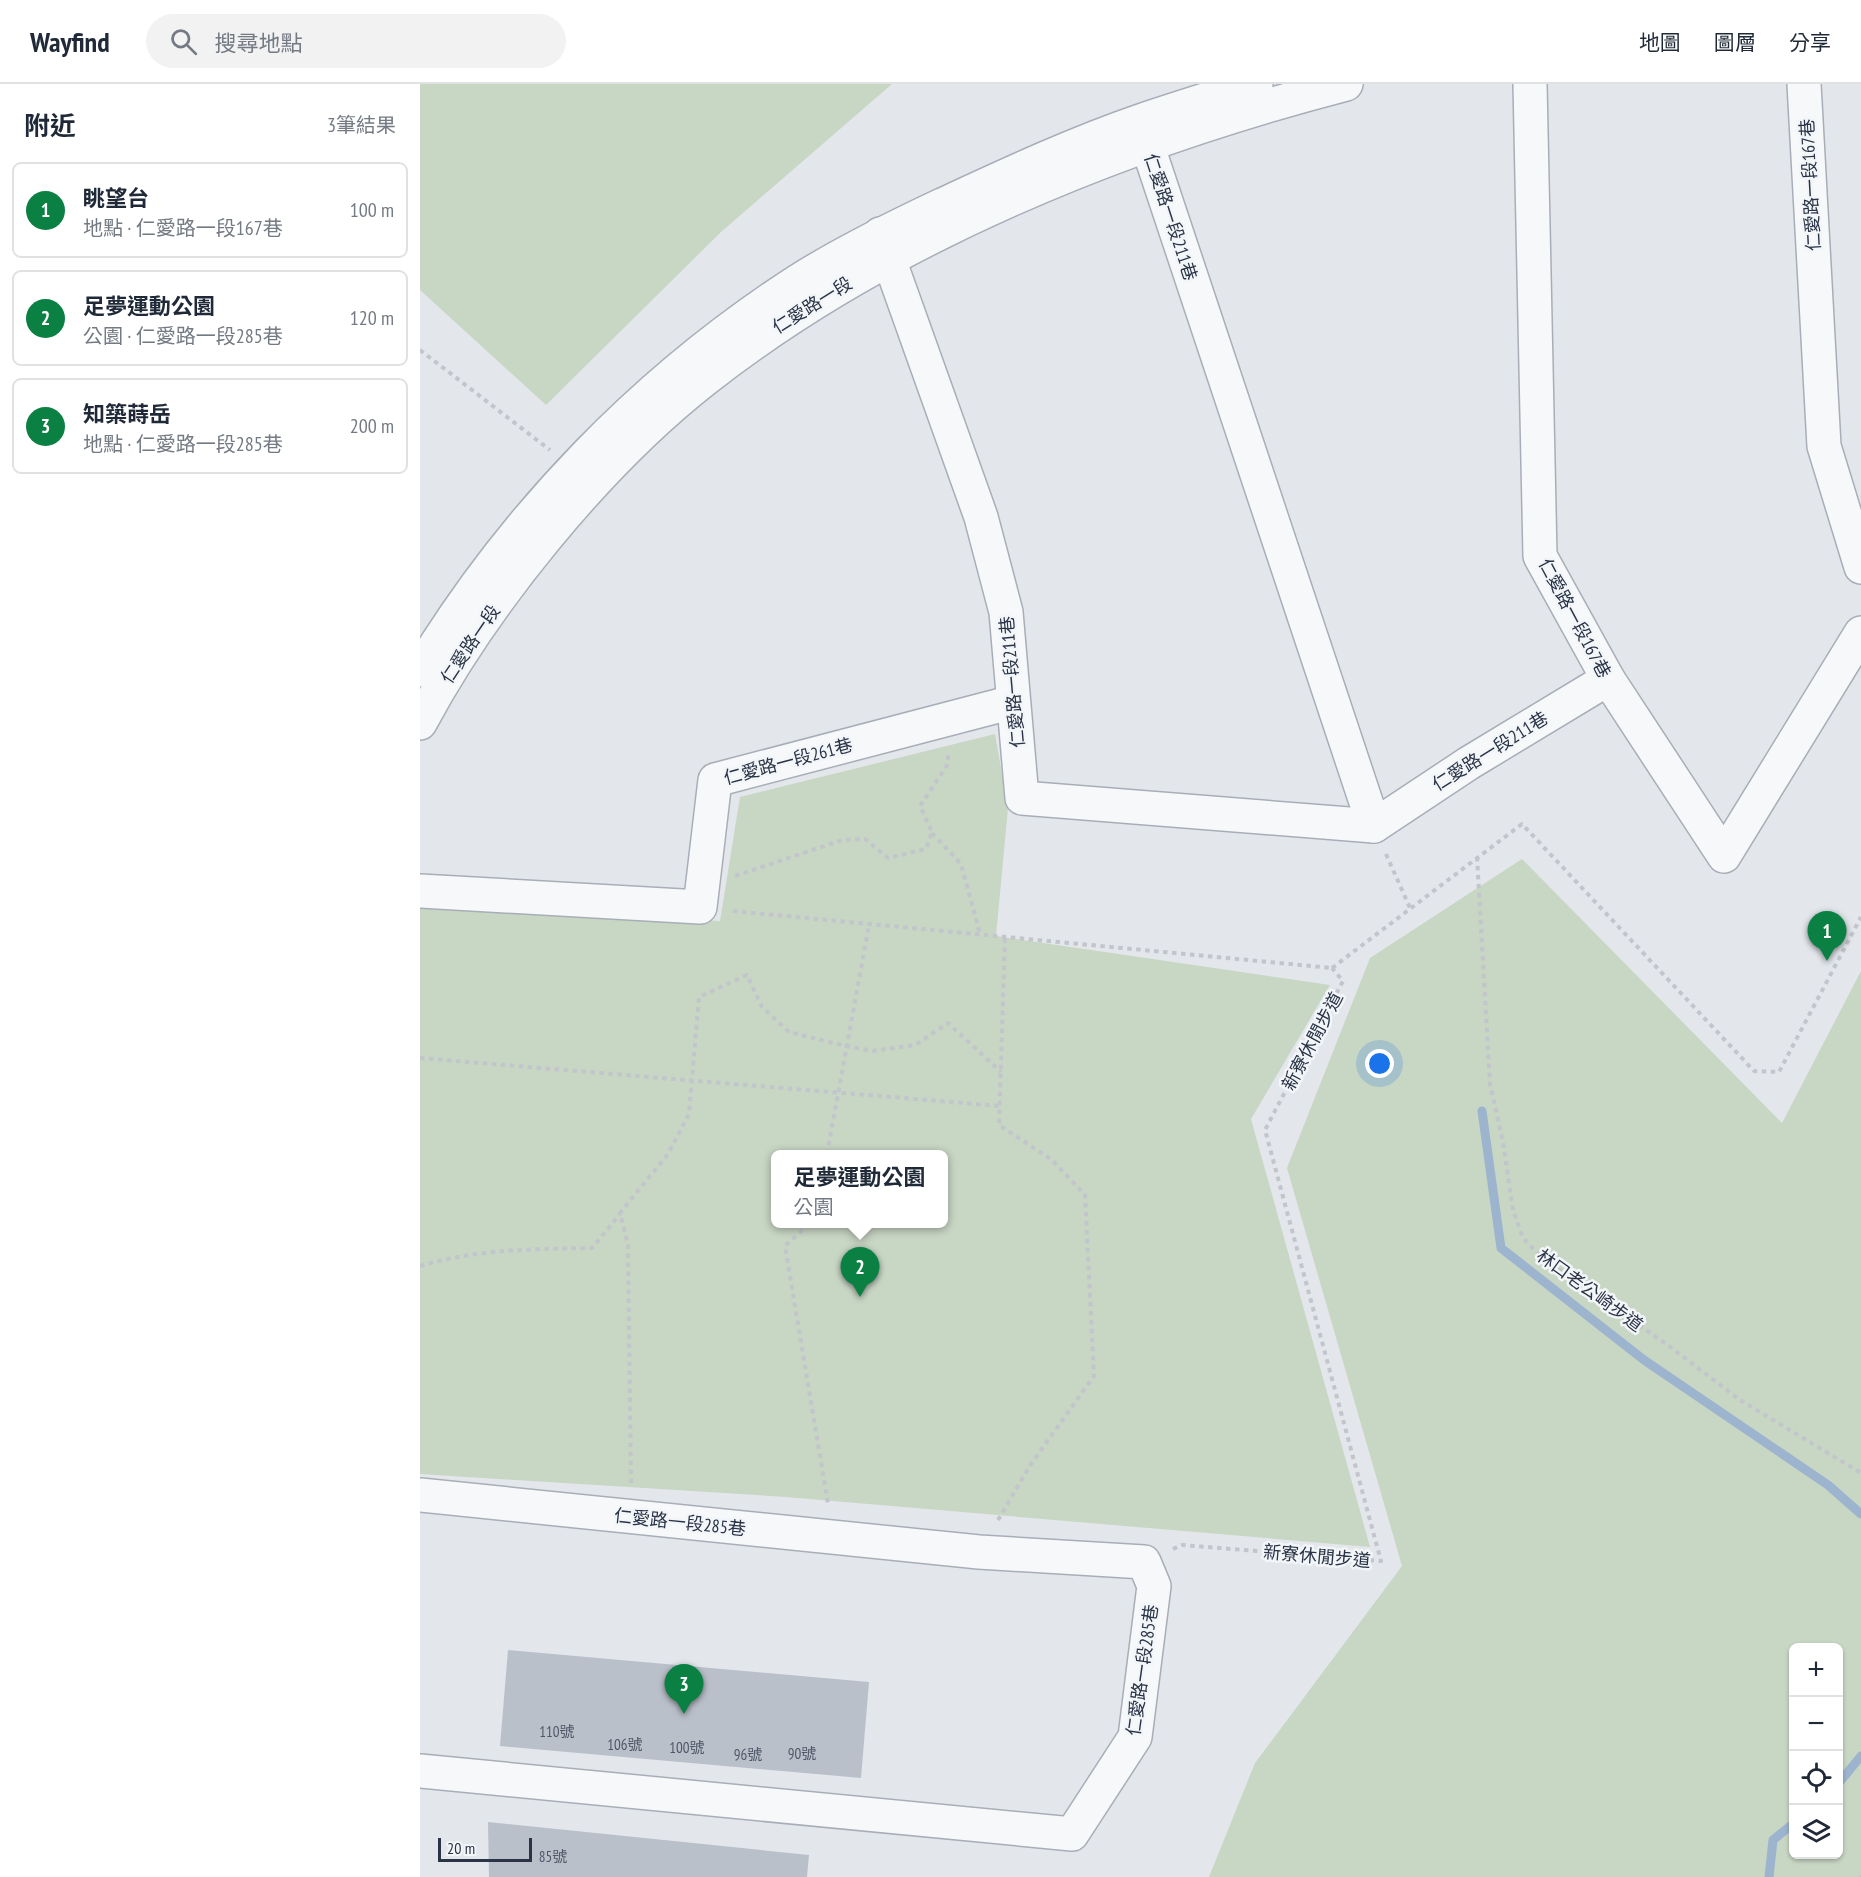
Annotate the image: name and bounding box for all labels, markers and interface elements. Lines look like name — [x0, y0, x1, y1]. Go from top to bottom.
search box — [146, 14, 566, 68]
text: Wayfind — [30, 23, 110, 60]
icon: search — [167, 25, 200, 58]
text: 搜尋地點 — [215, 29, 303, 57]
text: 地圖 — [1639, 29, 1681, 56]
text: 圖層 — [1714, 29, 1756, 56]
text: 分享 — [1789, 29, 1831, 56]
text: 附近 — [24, 109, 76, 142]
text: 3筆結果 — [327, 112, 396, 138]
street label: 仁愛路一段167巷 — [1795, 118, 1825, 252]
street label: 仁愛路一段211巷 — [1140, 151, 1202, 283]
text: 眺望台 — [83, 184, 149, 212]
text: 1 — [41, 197, 50, 223]
text: 100 m — [350, 197, 394, 223]
text: 地點 · 仁愛路一段167巷 — [83, 215, 283, 241]
street label: 仁愛路一段 — [768, 271, 856, 339]
text: 足夢運動公園 — [83, 292, 215, 320]
text: 2 — [41, 305, 50, 331]
text: 120 m — [350, 305, 394, 331]
text: 公園 · 仁愛路一段285巷 — [83, 323, 283, 349]
text: 知築蒔岳 — [83, 400, 171, 428]
text: 3 — [41, 413, 50, 439]
text: 200 m — [350, 413, 394, 439]
text: 地點 · 仁愛路一段285巷 — [83, 431, 283, 457]
street label: 仁愛路一段167巷 — [1534, 554, 1616, 682]
street label: 仁愛路一段 — [435, 600, 505, 688]
street label: 仁愛路一段211巷 — [995, 615, 1029, 749]
street label: 仁愛路一段211巷 — [1428, 706, 1552, 796]
street label: 仁愛路一段261巷 — [721, 733, 855, 789]
pin: 1 — [1808, 912, 1846, 961]
street label: 新寮休閒步道 — [1276, 988, 1348, 1094]
your location — [1365, 1049, 1394, 1078]
popup — [771, 1150, 948, 1228]
text: 足夢運動公園 — [793, 1163, 926, 1191]
text: 公園 — [793, 1194, 833, 1220]
street label: 林口老公崎步道 — [1532, 1244, 1648, 1336]
pin: 2 — [840, 1248, 880, 1297]
street label: 仁愛路一段285巷 — [613, 1504, 747, 1540]
street label: 新寮休閒步道 — [1262, 1540, 1372, 1572]
street label: 仁愛路一段285巷 — [1121, 1603, 1163, 1737]
map controls — [1789, 1643, 1843, 1859]
button: + — [1789, 1643, 1843, 1697]
pin: 3 — [664, 1664, 704, 1714]
button: − — [1789, 1697, 1843, 1751]
house number: 110號 — [539, 1722, 575, 1741]
house number: 106號 — [607, 1735, 643, 1754]
house number: 100號 — [669, 1738, 705, 1757]
house number: 90號 — [788, 1744, 816, 1763]
house number: 96號 — [734, 1745, 762, 1764]
button: locate — [1789, 1751, 1843, 1805]
button: layers — [1789, 1805, 1843, 1859]
scale bar — [438, 1835, 532, 1862]
text: 20 m — [447, 1838, 475, 1858]
house number: 85號 — [539, 1847, 567, 1866]

